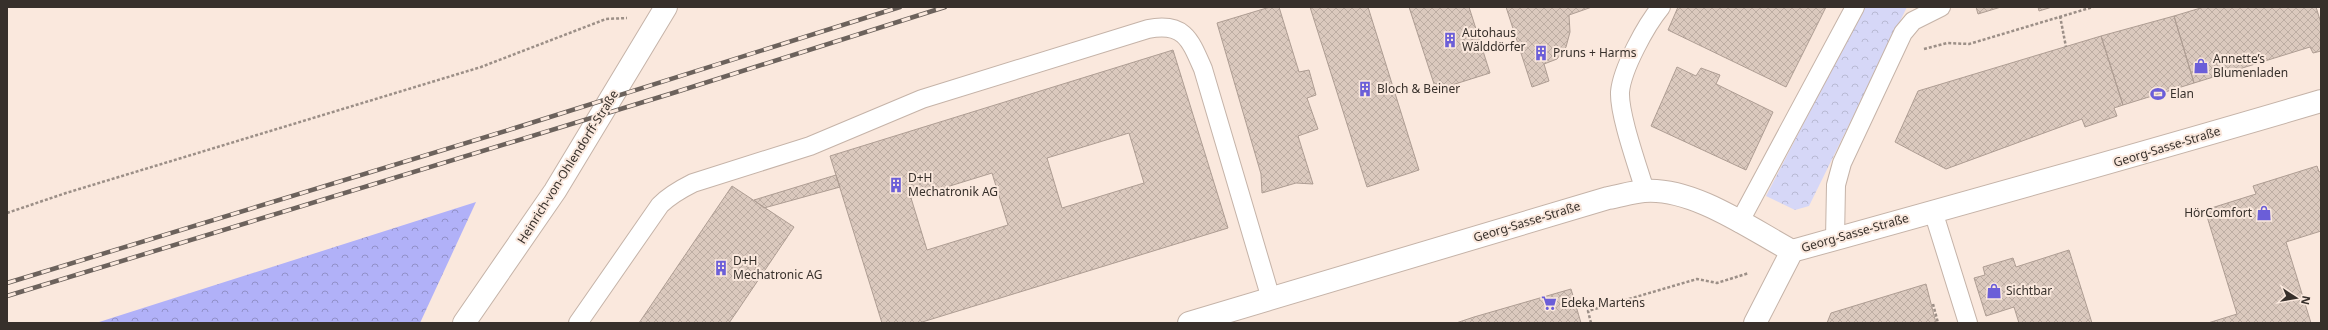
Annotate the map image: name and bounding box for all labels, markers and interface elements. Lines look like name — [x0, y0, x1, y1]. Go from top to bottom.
place label: Autohaus Wälddörfer — [1462, 24, 1526, 55]
building icon: Autohaus Wälddörfer — [1441, 31, 1459, 49]
building icon: Pruns + Harms — [1532, 44, 1550, 62]
place label: Pruns + Harms — [1553, 44, 1637, 61]
place label: Annette’s Blumenladen — [2213, 50, 2288, 81]
shop icon: Annette’s Blumenladen — [2192, 57, 2210, 75]
building icon: Bloch & Beiner — [1356, 80, 1374, 98]
place label: Bloch & Beiner — [1377, 80, 1460, 97]
sports icon: Elan — [2149, 85, 2167, 103]
place label: Elan — [2170, 85, 2194, 102]
street label: Heinrich-von-Ohlendorff-Straße — [513, 86, 622, 247]
street label: Georg-Sasse-Straße — [2111, 122, 2223, 171]
place label: D+H Mechatronik AG — [908, 169, 998, 200]
building icon: D+H Mechatronik AG — [887, 176, 905, 194]
street label: Georg-Sasse-Straße — [1471, 197, 1583, 246]
place label: HörComfort — [2184, 204, 2253, 221]
shop icon: HörComfort — [2255, 204, 2273, 222]
street label: Georg-Sasse-Straße — [1799, 209, 1911, 256]
place label: D+H Mechatronic AG — [733, 252, 822, 283]
building icon: D+H Mechatronic AG — [712, 259, 730, 277]
north arrow — [2276, 278, 2316, 318]
shop icon: Sichtbar — [1985, 282, 2003, 300]
place label: Sichtbar — [2006, 282, 2052, 299]
supermarket icon: Edeka Martens — [1540, 294, 1558, 312]
place label: Edeka Martens — [1561, 294, 1645, 311]
text: N — [2298, 294, 2315, 306]

